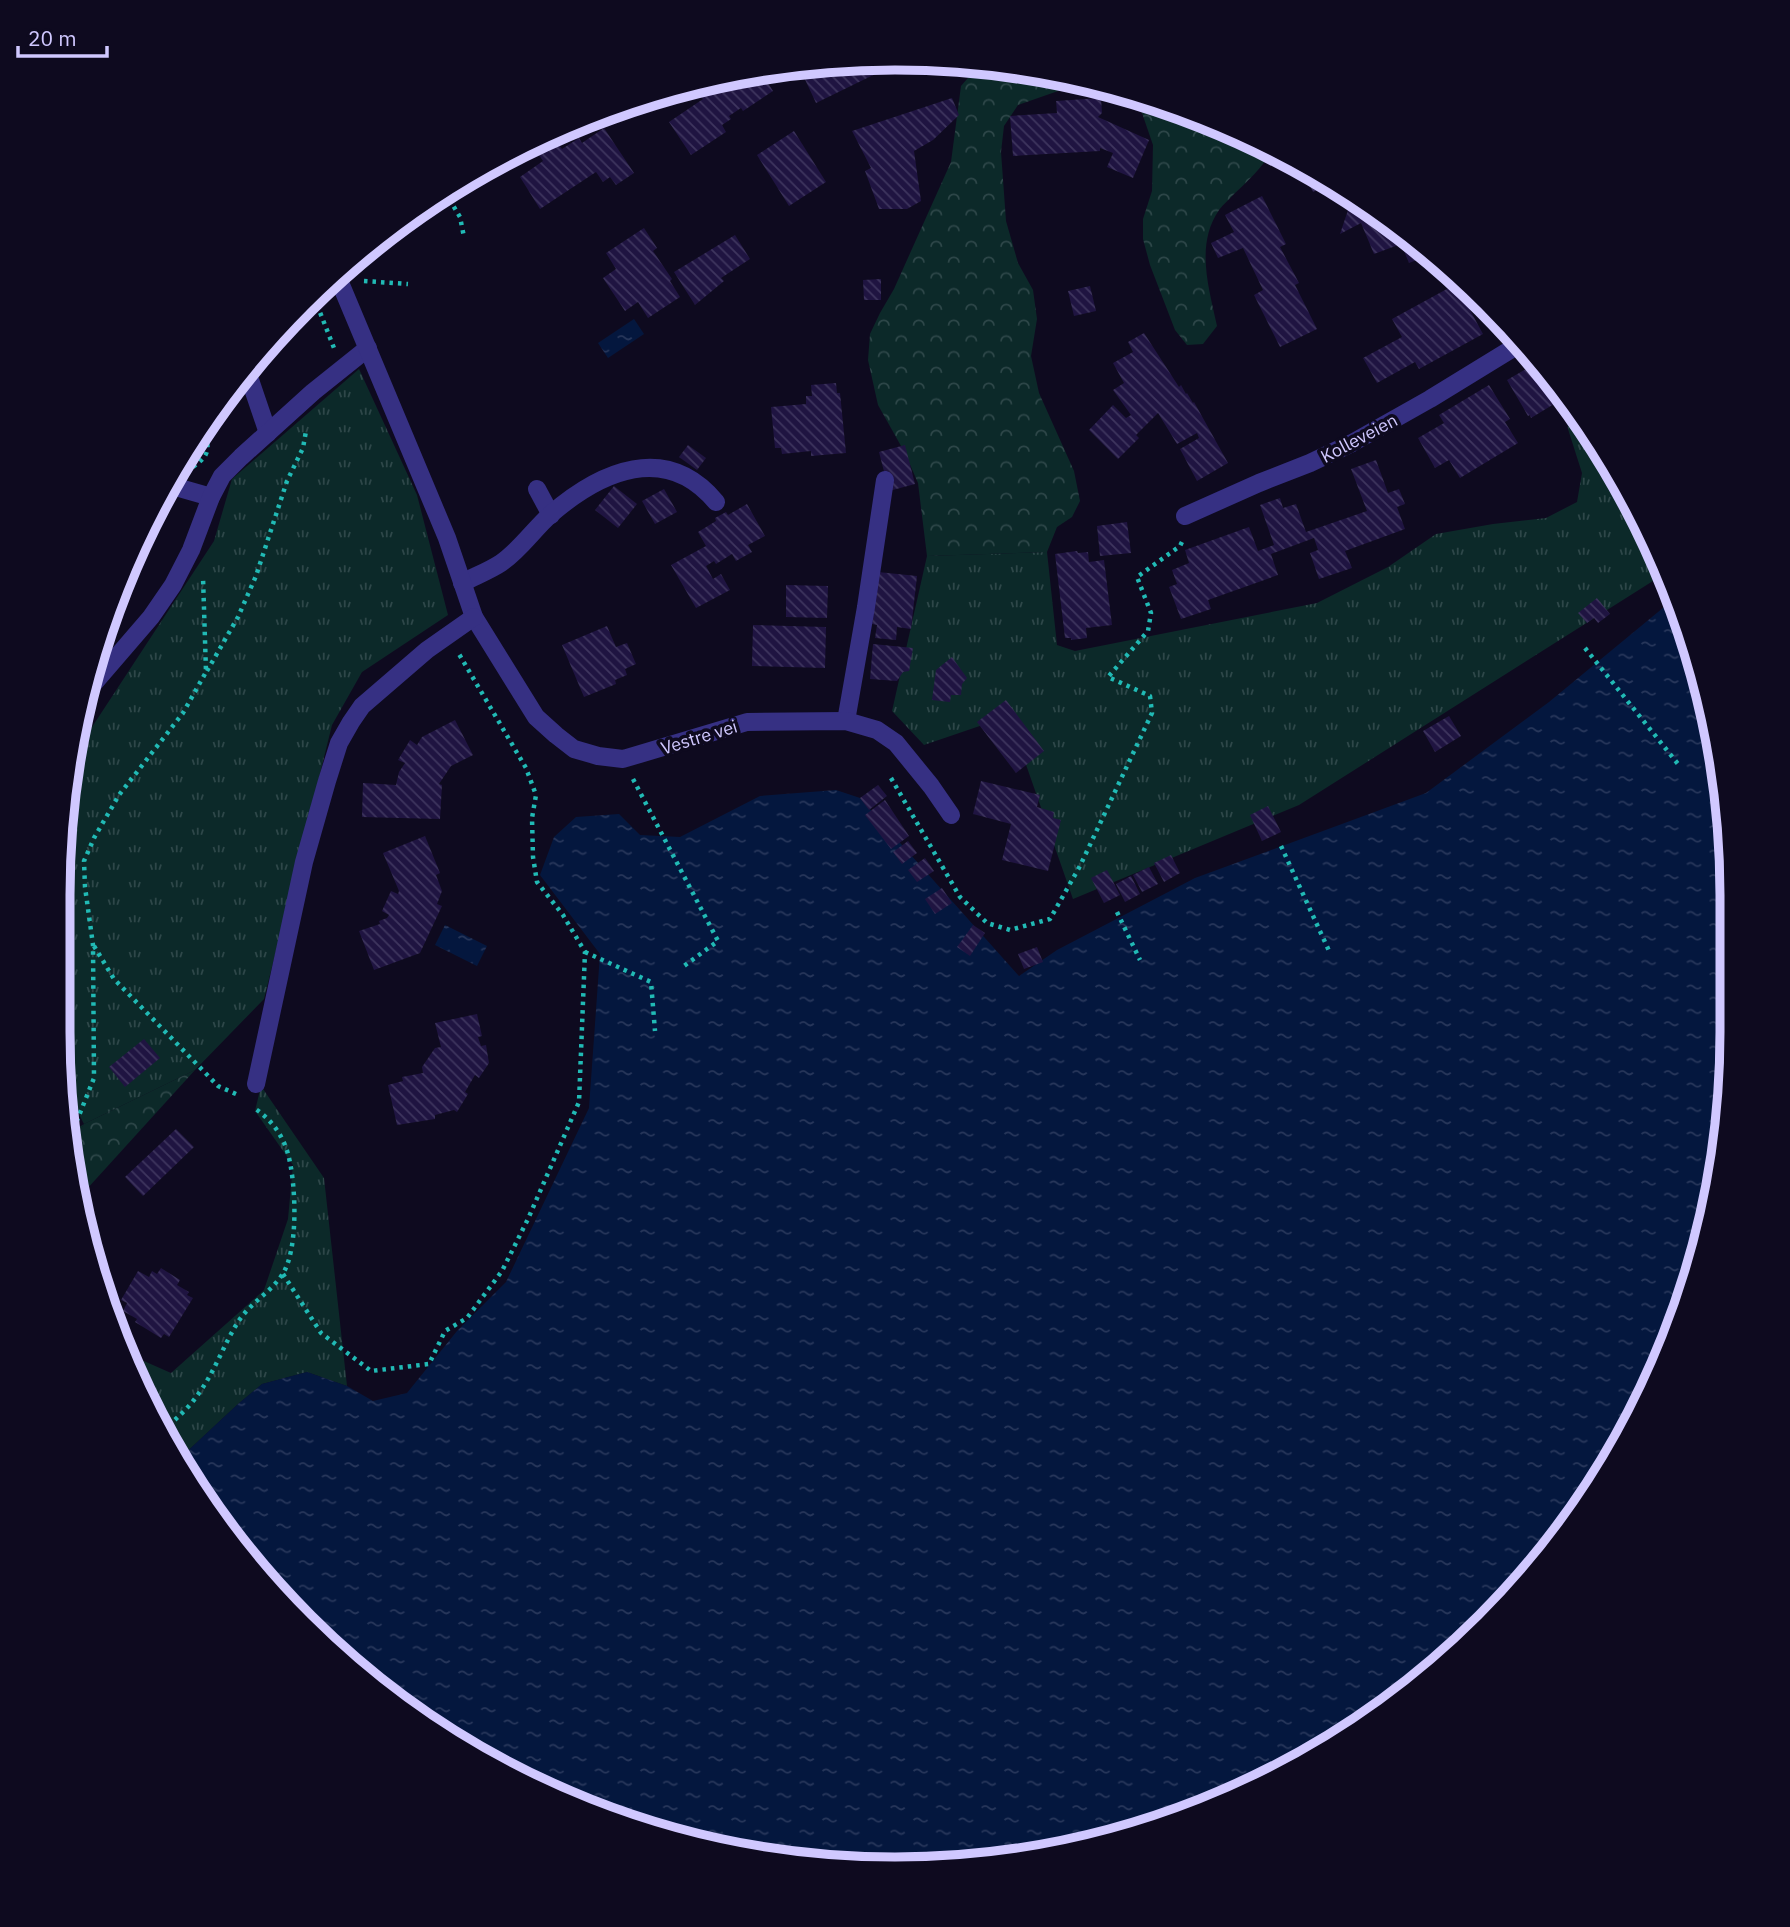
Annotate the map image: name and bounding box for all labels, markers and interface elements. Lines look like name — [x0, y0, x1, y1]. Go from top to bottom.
scale bar — [18, 14, 107, 58]
text: 20 m — [28, 24, 77, 52]
street label: Kolleveien — [1317, 408, 1401, 468]
street label: Vestre vei — [658, 714, 740, 760]

